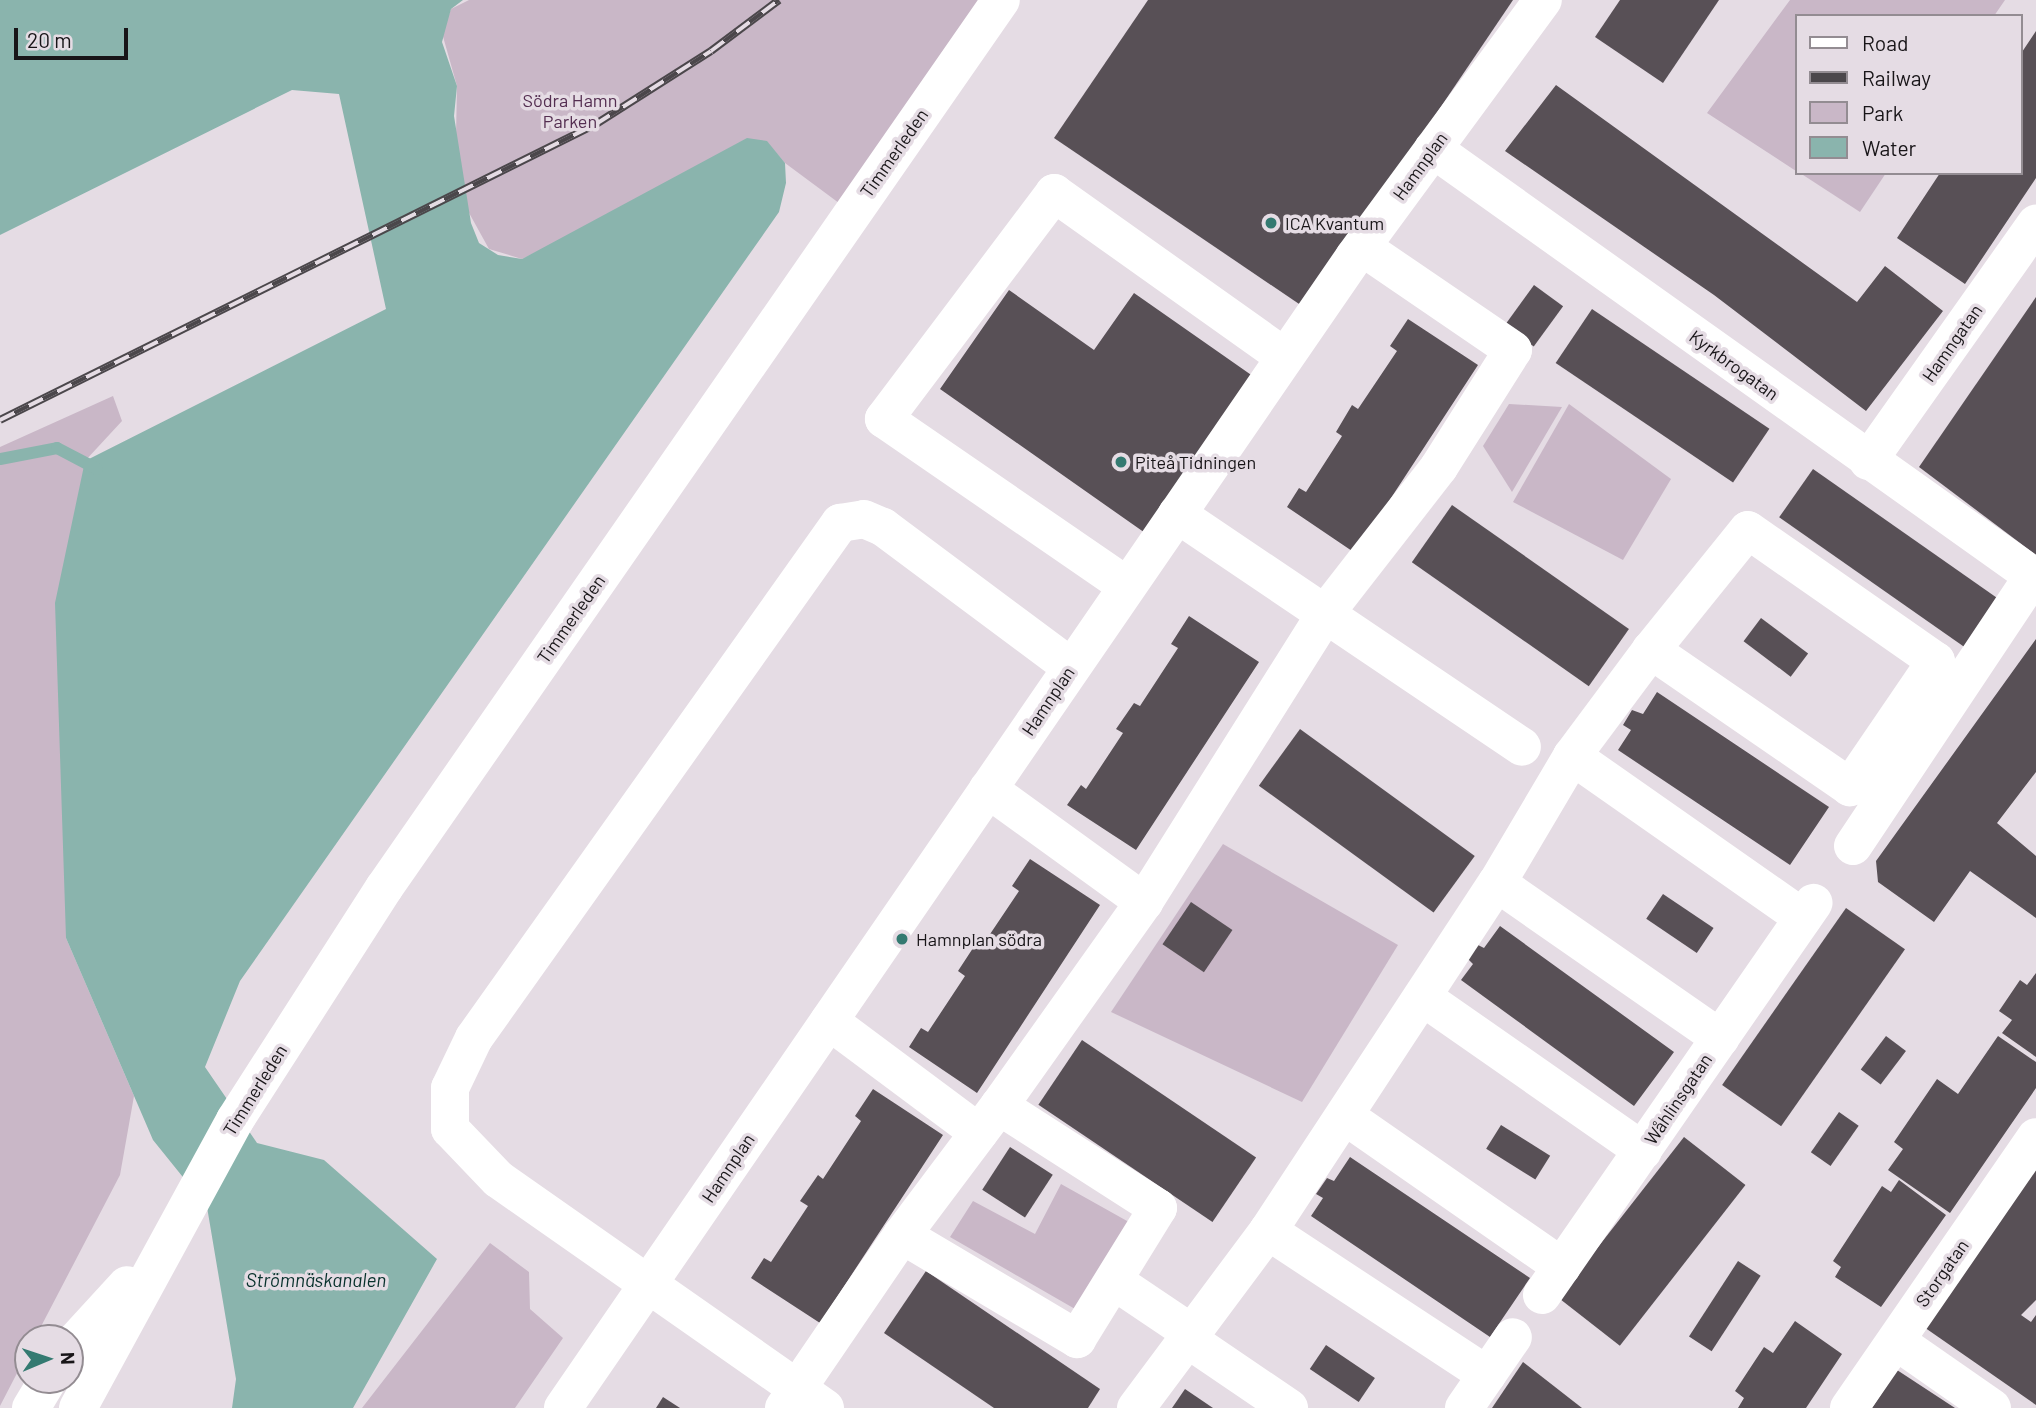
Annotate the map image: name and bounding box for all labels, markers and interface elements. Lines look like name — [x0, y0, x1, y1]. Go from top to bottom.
scale bar — [18, 14, 131, 58]
legend — [1794, 14, 2022, 175]
text: 20 m — [27, 27, 72, 52]
text: Road — [1862, 30, 1908, 55]
text: Railway — [1862, 65, 1931, 90]
park label: Södra Hamn Parken — [523, 90, 617, 132]
text: Park — [1862, 100, 1903, 125]
street label: Timmerleden — [856, 105, 932, 201]
street label: Hamnplan — [1388, 128, 1452, 204]
text: Water — [1862, 135, 1916, 160]
place label: ICA Kvantum — [1285, 212, 1384, 234]
marker: ICA Kvantum — [1263, 215, 1279, 231]
street label: Hamngatan — [1917, 300, 1987, 386]
street label: Kyrkbrogatan — [1685, 325, 1783, 405]
place label: Piteå Tidningen — [1135, 451, 1256, 473]
marker: Piteå Tidningen — [1113, 454, 1129, 470]
street label: Timmerleden — [533, 571, 609, 667]
street label: Hamnplan — [1017, 662, 1079, 740]
place label: Hamnplan södra — [916, 928, 1042, 950]
marker: Hamnplan södra — [894, 931, 910, 947]
street label: Timmerleden — [218, 1041, 292, 1139]
street label: Wåhlinsgatan — [1640, 1049, 1716, 1149]
street label: Hamnplan — [697, 1129, 759, 1207]
street label: Storgatan — [1911, 1235, 1973, 1311]
water label: Strömnäskanalen — [246, 1269, 386, 1291]
north arrow — [14, 1324, 84, 1394]
text: N — [57, 1352, 80, 1365]

